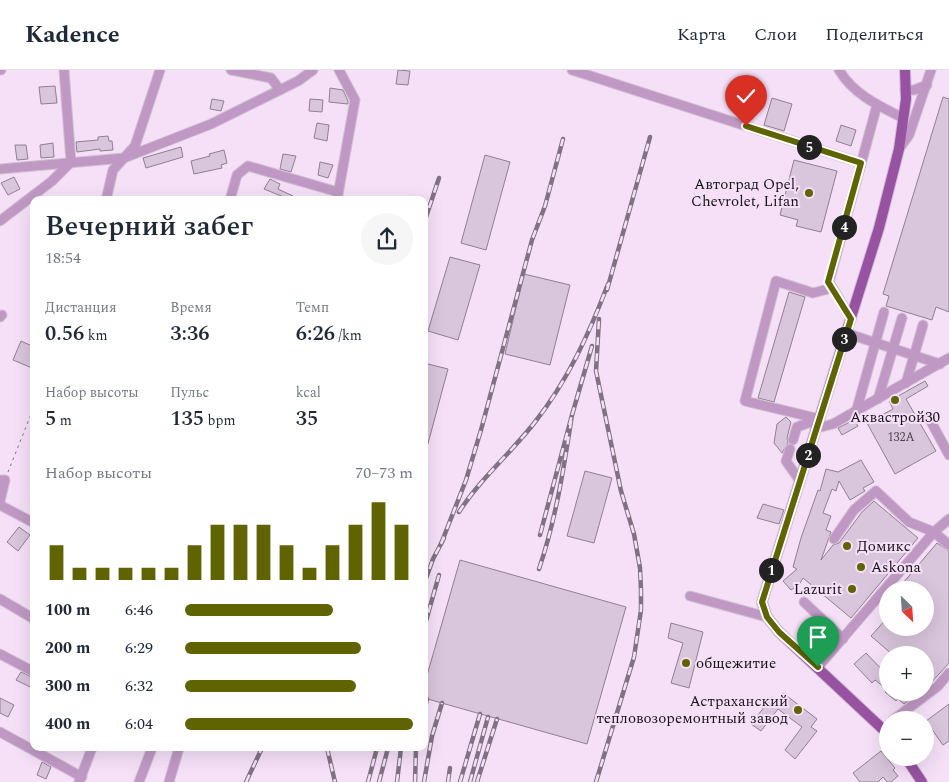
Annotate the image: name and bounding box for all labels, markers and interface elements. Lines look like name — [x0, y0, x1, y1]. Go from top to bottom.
text: Kadence — [25, 17, 120, 53]
text: Карта — [677, 21, 726, 48]
text: Слои — [754, 21, 797, 48]
text: Поделиться — [825, 21, 924, 48]
pin — [725, 75, 767, 126]
icon: check — [732, 82, 760, 110]
pin: 5 — [796, 134, 822, 160]
text: 5 — [806, 137, 813, 158]
place label: Автоград Opel, Chevrolet, Lifan — [691, 173, 799, 213]
marker: Автоград Opel, Chevrolet, Lifan — [803, 187, 815, 199]
text: Вечерний забег — [45, 205, 253, 248]
button: share — [361, 213, 413, 265]
pin: 4 — [832, 214, 856, 240]
text: 4 — [841, 217, 848, 238]
text: 18:54 — [45, 246, 81, 270]
text: Дистанция — [45, 297, 116, 318]
text: Время — [170, 297, 212, 318]
text: Темп — [296, 297, 329, 318]
text: 0.56 — [45, 318, 84, 350]
text: 3:36 — [170, 318, 210, 350]
text: 6:26 — [296, 318, 335, 350]
text: km — [84, 325, 108, 346]
text: /km — [335, 325, 362, 346]
pin: 3 — [832, 326, 856, 352]
text: 3 — [841, 329, 848, 350]
text: Набор высоты — [45, 382, 139, 403]
text: Пульс — [170, 382, 209, 403]
text: kcal — [296, 382, 321, 403]
marker: Аквастрой30 — [889, 394, 901, 406]
text: 5 — [45, 403, 56, 435]
text: 135 — [170, 403, 204, 435]
text: 35 — [296, 403, 318, 435]
place label: Аквастрой30 — [850, 406, 940, 429]
text: m — [56, 410, 72, 431]
text: bpm — [204, 410, 235, 431]
house number: 132А — [887, 428, 915, 447]
pin: 2 — [796, 442, 820, 468]
text: 2 — [805, 445, 812, 466]
text: Набор высоты — [45, 461, 152, 485]
text: 70–73 m — [355, 461, 413, 485]
place label: Домикс — [857, 535, 911, 558]
marker: Домикс — [841, 540, 853, 552]
place label: Askona — [871, 556, 921, 579]
pin: 1 — [758, 558, 784, 582]
text: 1 — [768, 560, 775, 581]
marker: Askona — [855, 561, 867, 573]
place label: Lazurit — [794, 578, 842, 601]
north arrow — [879, 581, 934, 636]
map controls — [879, 581, 934, 766]
marker: Lazurit — [846, 583, 858, 595]
text: 100 m — [45, 598, 90, 622]
text: 6:46 — [125, 598, 153, 622]
pin — [797, 616, 839, 667]
icon: arrive — [804, 623, 832, 651]
text: 200 m — [45, 636, 90, 660]
text: 6:29 — [125, 636, 153, 660]
button: + — [879, 646, 934, 701]
place label: общежитие — [696, 652, 776, 675]
marker: общежитие — [680, 657, 692, 669]
text: 300 m — [45, 674, 90, 698]
text: 6:32 — [125, 674, 153, 698]
place label: Астраханский тепловозоремонтный завод — [596, 690, 788, 730]
marker: Астраханский тепловозоремонтный завод — [792, 704, 804, 716]
button: − — [879, 711, 934, 766]
text: 400 m — [45, 712, 90, 736]
text: 6:04 — [125, 712, 153, 736]

